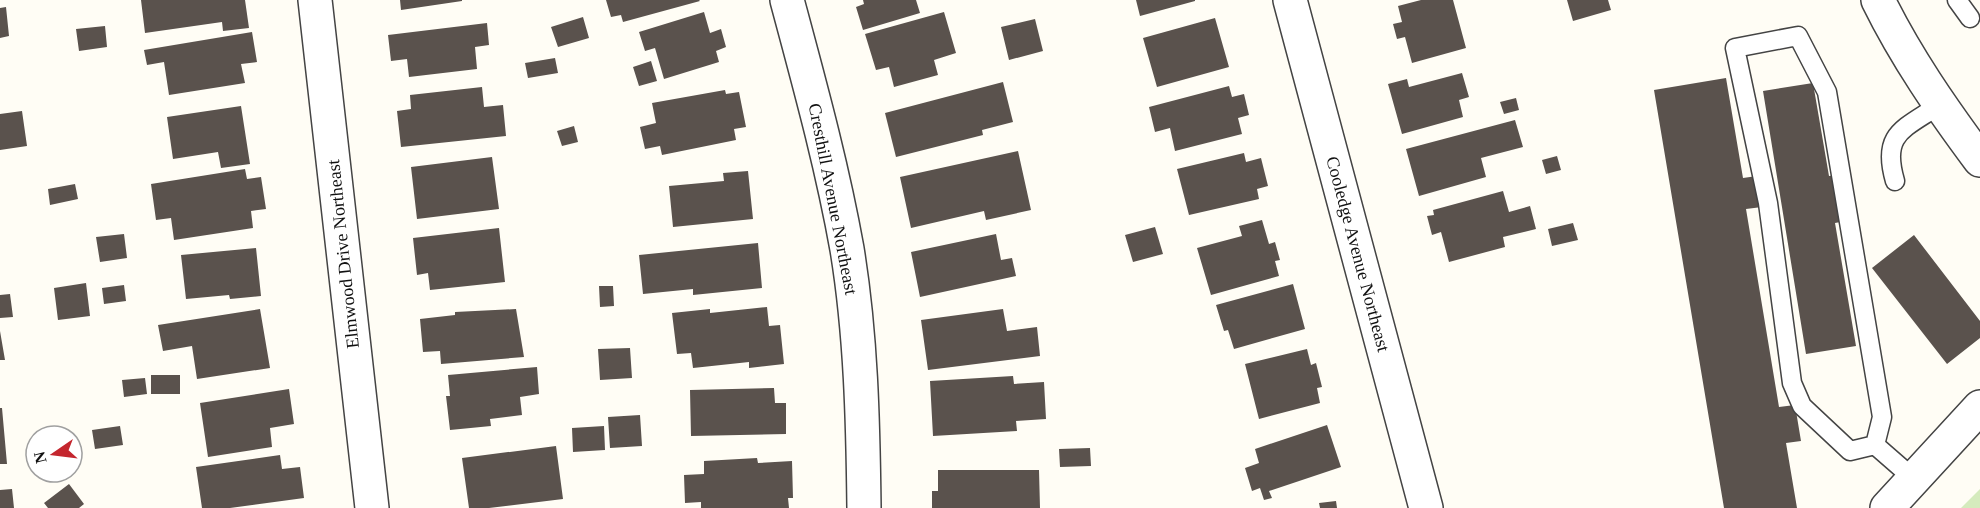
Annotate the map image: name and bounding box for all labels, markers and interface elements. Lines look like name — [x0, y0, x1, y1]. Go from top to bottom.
street label: Cresthill Avenue Northeast — [805, 102, 861, 296]
street label: Cooledge Avenue Northeast — [1322, 154, 1394, 354]
street label: Elmwood Drive Northeast — [323, 158, 363, 350]
north arrow — [24, 424, 84, 484]
text: N — [30, 449, 50, 465]

